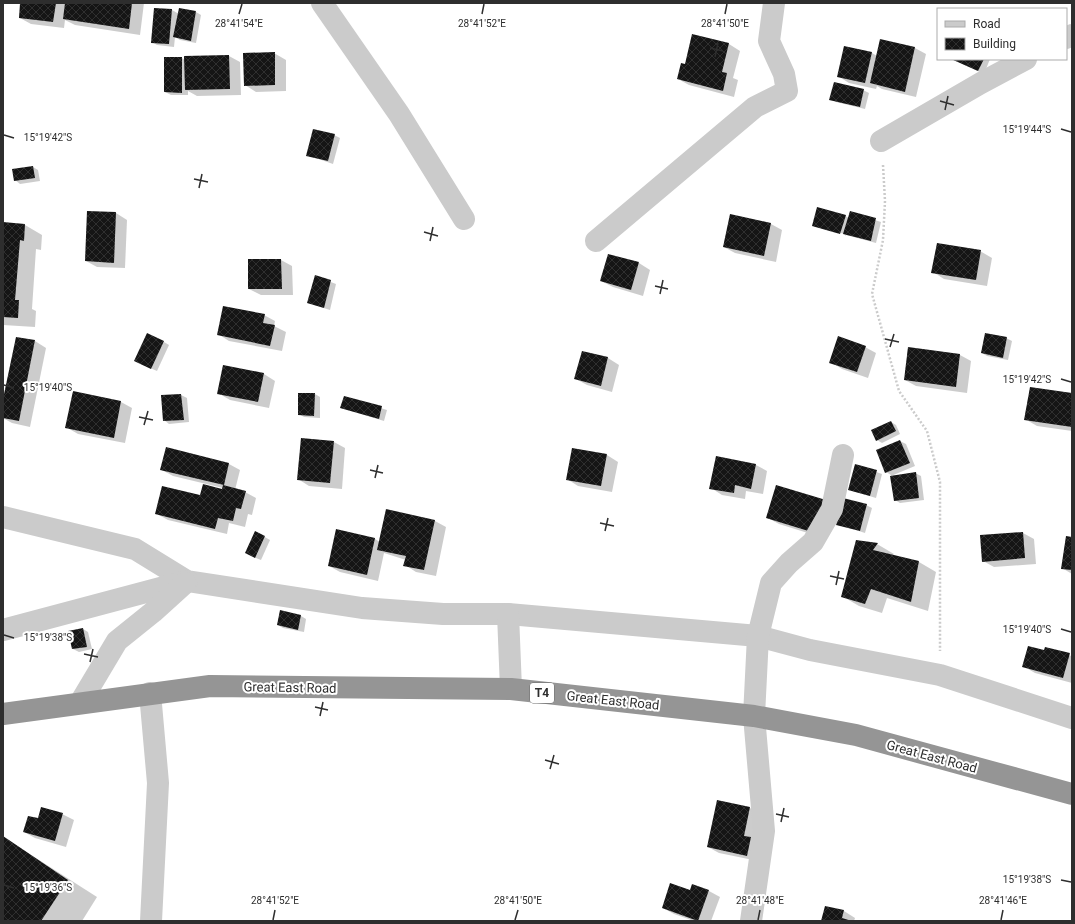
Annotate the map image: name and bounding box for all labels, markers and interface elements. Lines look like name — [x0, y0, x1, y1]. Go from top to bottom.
legend — [937, 8, 1067, 60]
text: Road — [973, 17, 1001, 31]
text: 28°41'54"E — [215, 18, 263, 29]
text: 28°41'52"E — [458, 18, 506, 29]
text: 28°41'50"E — [701, 18, 749, 29]
text: Building — [973, 37, 1016, 51]
text: 15°19'44"S — [1003, 124, 1051, 135]
text: 15°19'42"S — [24, 132, 72, 143]
text: 15°19'42"S — [1003, 374, 1051, 385]
text: 15°19'40"S — [24, 382, 72, 393]
text: 15°19'40"S — [1003, 624, 1051, 635]
text: 15°19'38"S — [24, 632, 72, 643]
street label: Great East Road — [243, 679, 337, 696]
road number: T4 — [530, 683, 554, 703]
street label: Great East Road — [566, 688, 660, 713]
street label: Great East Road — [885, 737, 979, 776]
text: 15°19'38"S — [1003, 874, 1051, 885]
text: 15°19'36"S — [24, 882, 72, 893]
text: 28°41'52"E — [251, 895, 299, 906]
text: 28°41'50"E — [494, 895, 542, 906]
text: 28°41'48"E — [736, 895, 784, 906]
text: 28°41'46"E — [979, 895, 1027, 906]

